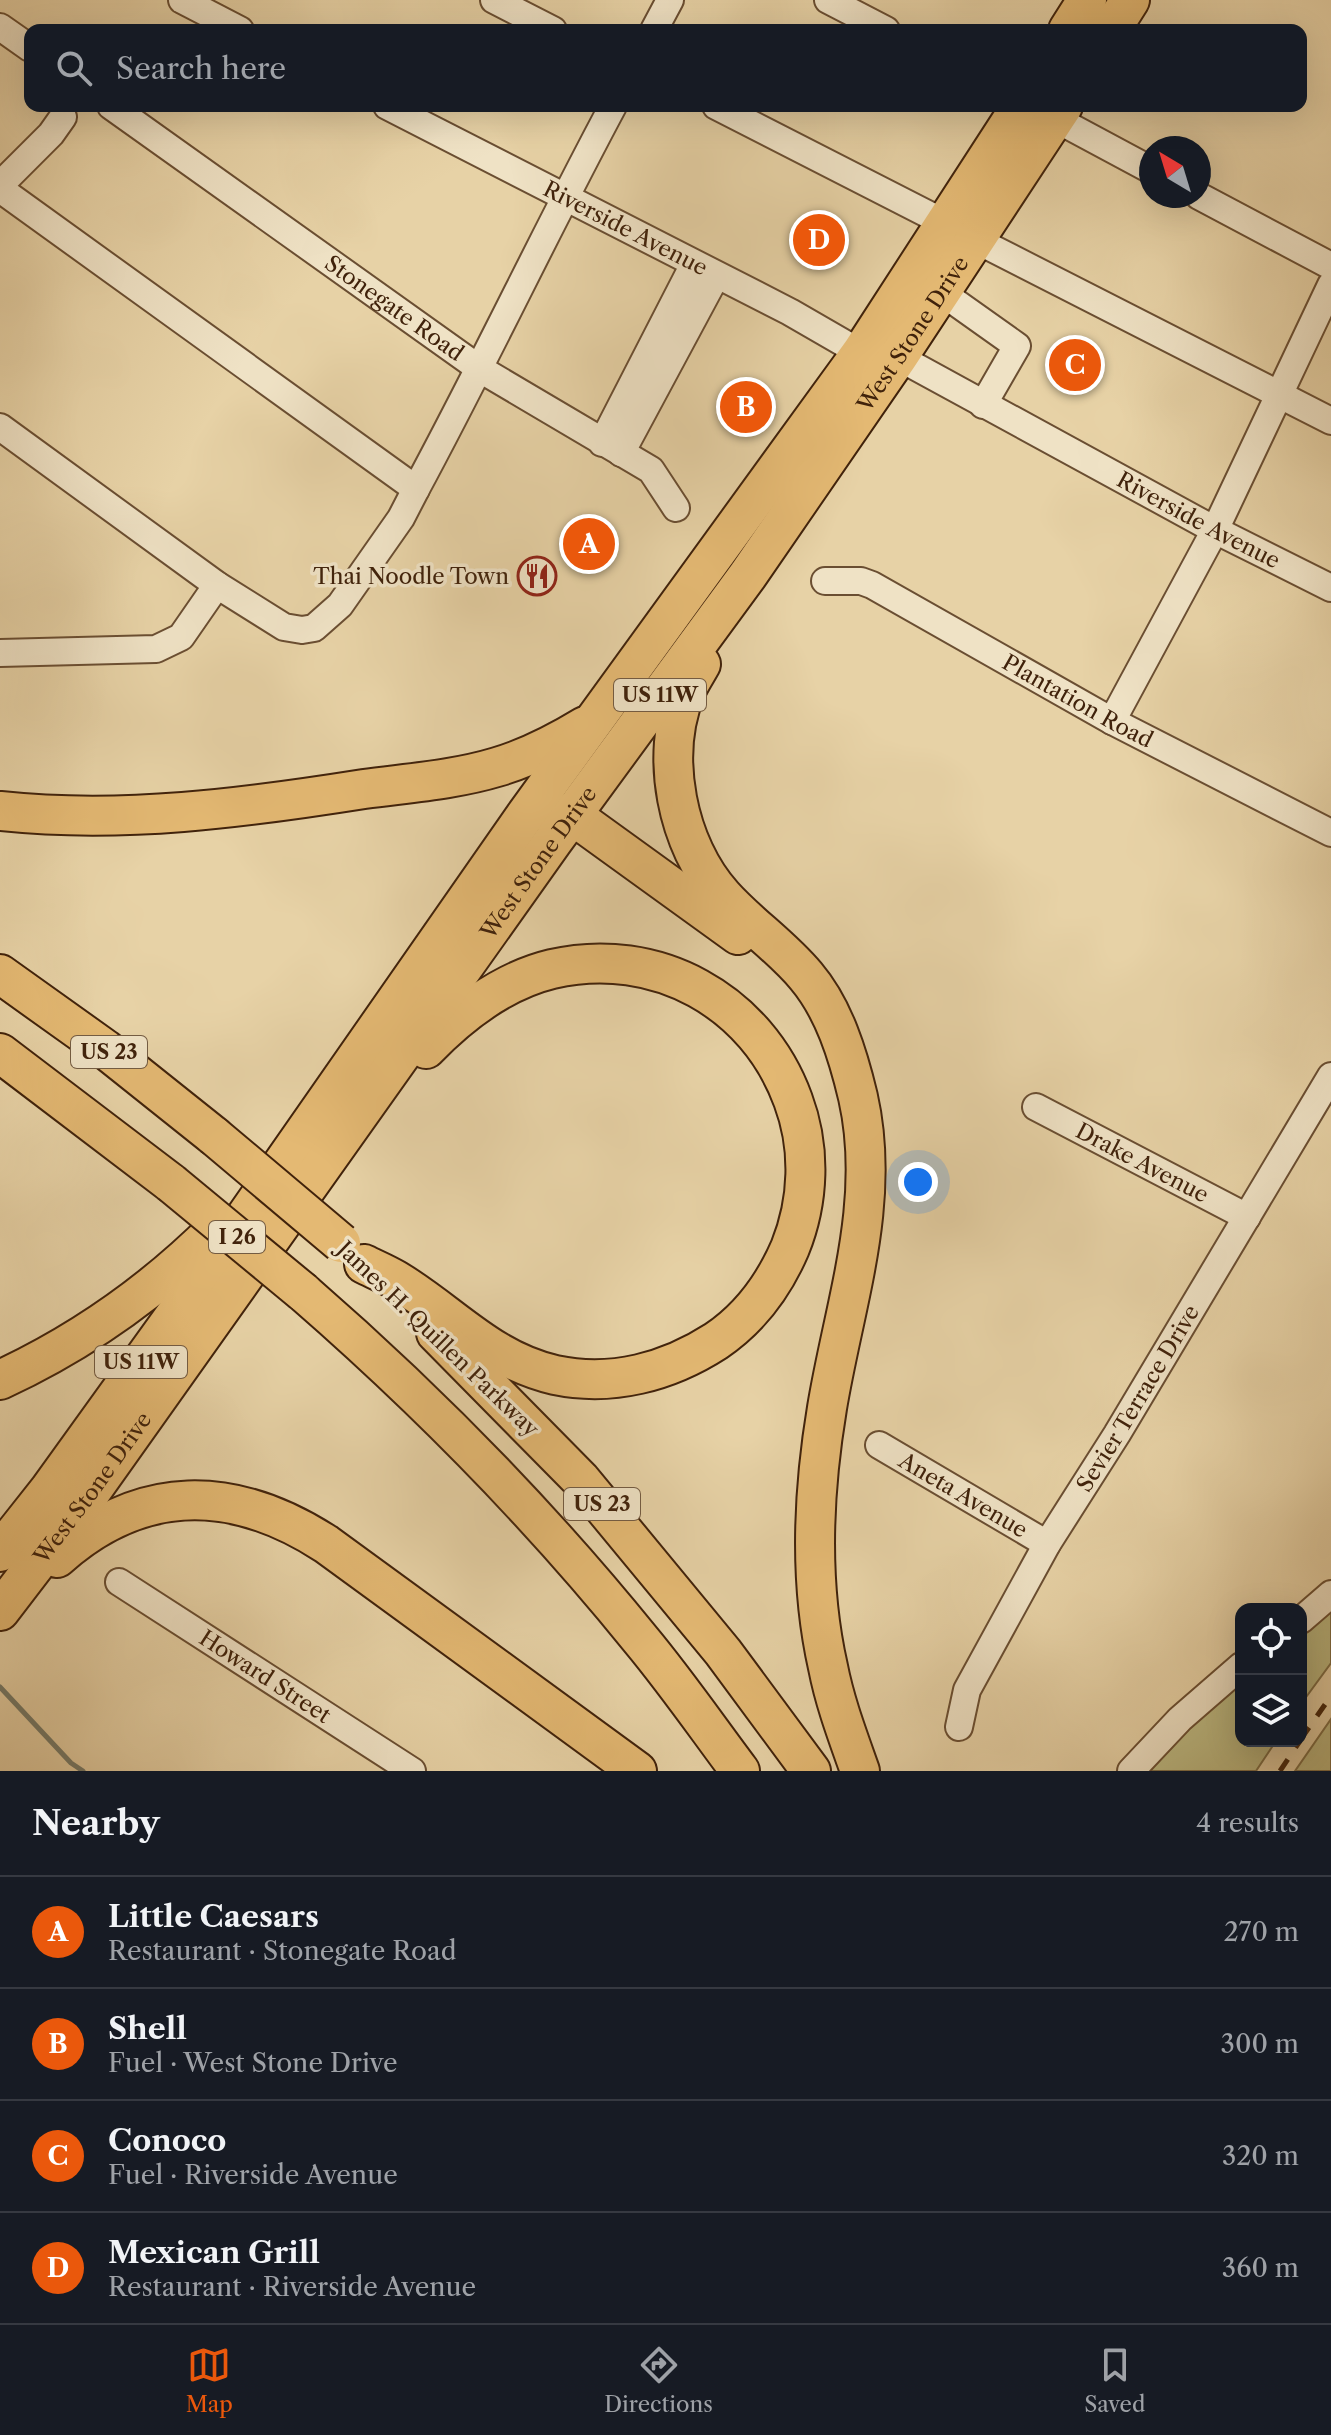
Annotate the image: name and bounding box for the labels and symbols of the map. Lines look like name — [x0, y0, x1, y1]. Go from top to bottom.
north arrow — [1139, 136, 1211, 208]
street label: Riverside Avenue — [539, 175, 712, 281]
pin: D — [793, 210, 845, 270]
street label: Stonegate Road — [320, 249, 469, 367]
street label: West Stone Drive — [850, 251, 974, 418]
pin: C — [1049, 335, 1101, 395]
pin: B — [720, 377, 772, 437]
street label: Riverside Avenue — [1112, 466, 1285, 574]
pin: A — [563, 514, 615, 574]
restaurant icon: Thai Noodle Town — [516, 555, 558, 597]
place label: Thai Noodle Town — [313, 563, 509, 590]
street label: Plantation Road — [998, 648, 1158, 753]
road number: US 11W — [614, 679, 706, 711]
street label: West Stone Drive — [474, 781, 602, 945]
road number: US 23 — [71, 1036, 147, 1068]
street label: Drake Avenue — [1071, 1117, 1213, 1208]
your location — [898, 1162, 938, 1202]
road number: I 26 — [209, 1221, 265, 1253]
street label: James H. Quillen Parkway — [330, 1234, 545, 1443]
street label: Sevier Terrace Drive — [1070, 1300, 1205, 1497]
road number: US 11W — [95, 1346, 187, 1378]
street label: West Stone Drive — [27, 1407, 157, 1570]
street label: Aneta Avenue — [893, 1446, 1033, 1543]
road number: US 23 — [564, 1488, 640, 1520]
street label: Howard Street — [194, 1624, 336, 1729]

